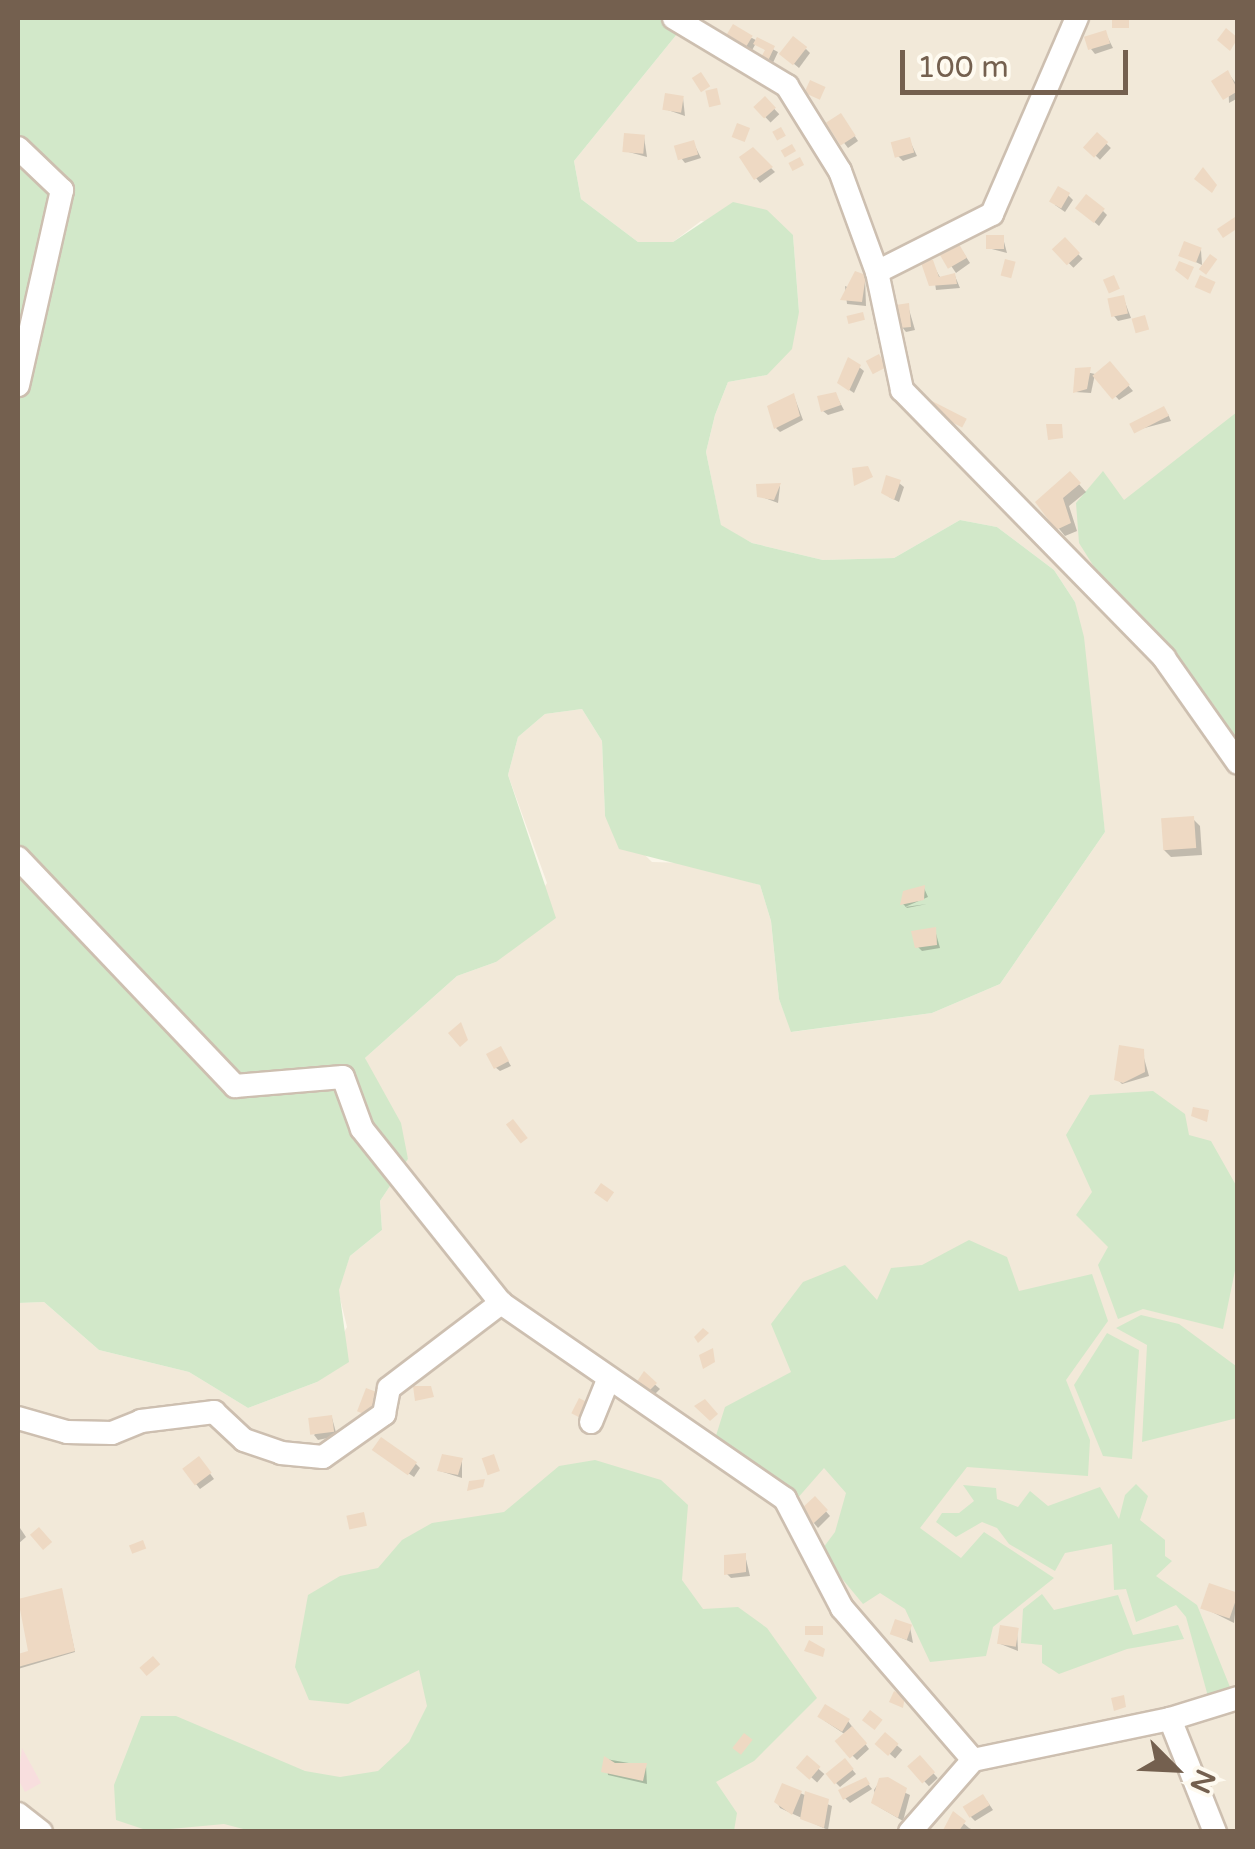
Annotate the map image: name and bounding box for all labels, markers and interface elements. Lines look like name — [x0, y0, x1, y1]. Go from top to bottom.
scale bar — [905, 30, 1132, 92]
text: 100 m — [917, 49, 1009, 86]
north arrow — [1125, 1719, 1225, 1819]
text: N — [1182, 1764, 1223, 1798]

